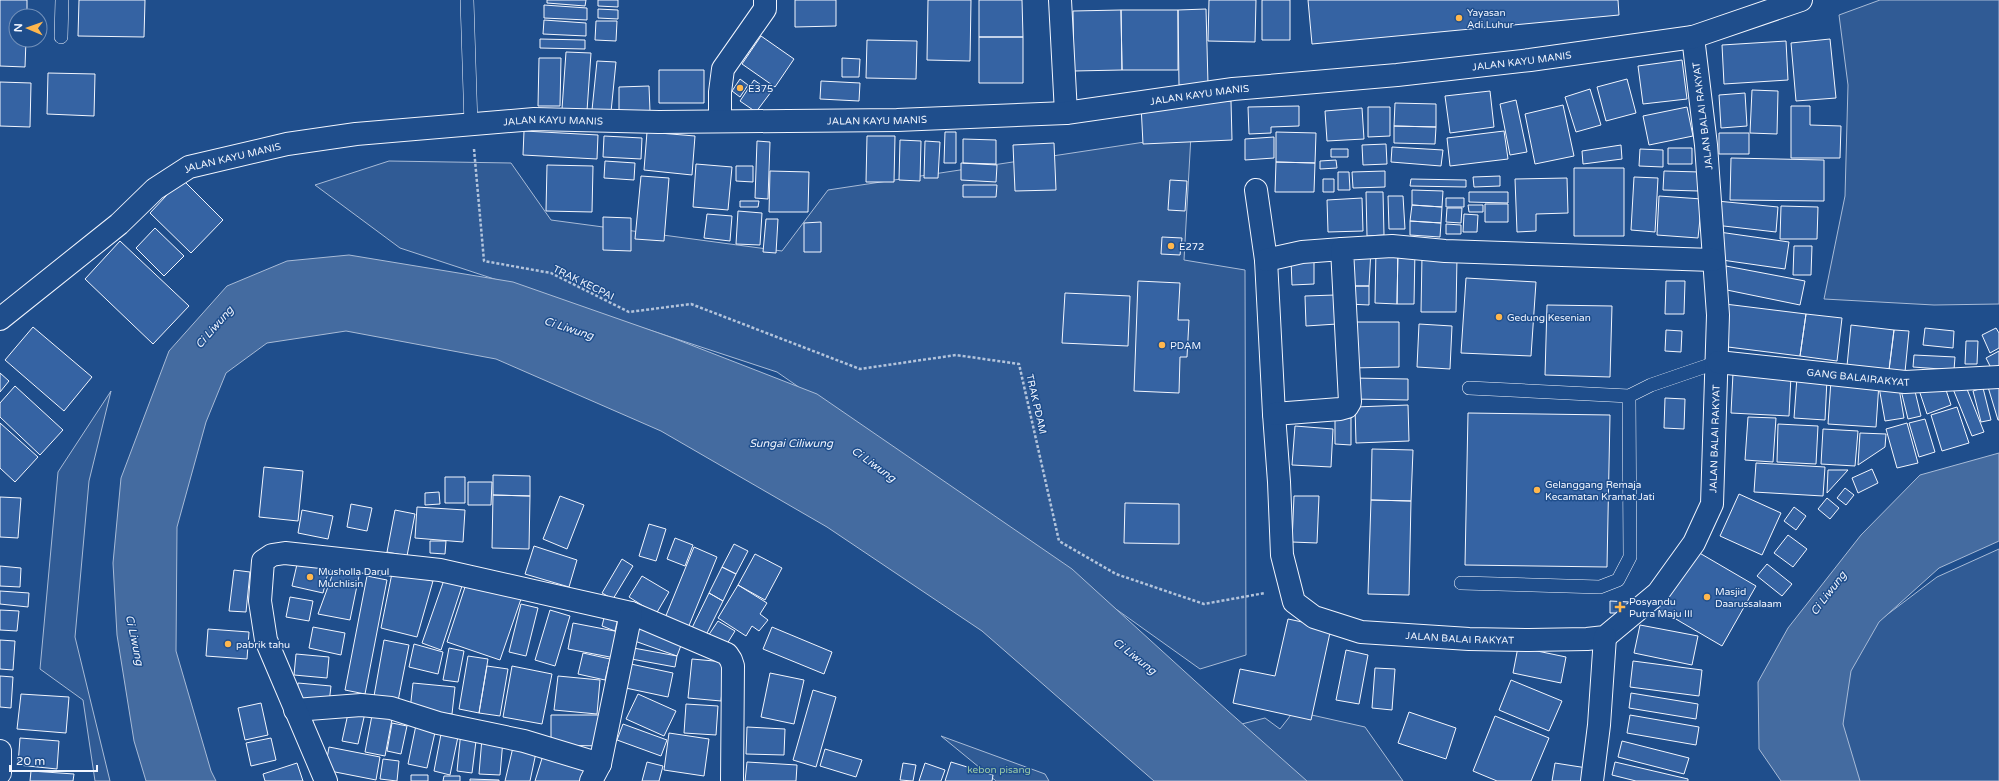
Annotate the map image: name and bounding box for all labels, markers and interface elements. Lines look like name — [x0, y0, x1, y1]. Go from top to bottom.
place label: Yayasan Adi Luhur — [1467, 7, 1514, 31]
north arrow — [8, 8, 48, 48]
marker: Yayasan Adi Luhur — [1454, 13, 1464, 23]
text: N — [12, 23, 25, 32]
street label: JALAN KAYU MANIS — [1471, 49, 1572, 73]
street label: JALAN BALAI RAKYAT — [1690, 61, 1716, 171]
marker: E375 — [735, 83, 745, 93]
place label: E375 — [748, 83, 773, 95]
street label: JALAN KAYU MANIS — [1149, 83, 1250, 108]
street label: JALAN KAYU MANIS — [503, 114, 603, 129]
street label: JALAN KAYU MANIS — [827, 114, 927, 128]
street label: JALAN KAYU MANIS — [181, 141, 282, 176]
marker: E272 — [1166, 241, 1176, 251]
place label: E272 — [1179, 241, 1204, 253]
street label: TRAK KECPAI — [551, 263, 616, 303]
water label: Ci Liwung — [193, 303, 237, 351]
marker: Gedung Kesenian — [1494, 312, 1504, 322]
place label: Gedung Kesenian — [1507, 312, 1591, 324]
water label: Ci Liwung — [542, 314, 596, 343]
marker: PDAM — [1157, 340, 1167, 350]
place label: PDAM — [1170, 340, 1201, 352]
street label: GANG BALAIRAKYAT — [1806, 367, 1910, 389]
street label: TRAK PDAM — [1023, 373, 1049, 435]
street label: JALAN BALAI RAKYAT — [1707, 384, 1723, 493]
water label: Sungai Ciliwung — [749, 437, 834, 450]
water label: Ci Liwung — [849, 444, 899, 485]
place label: Gelanggang Remaja Kecamatan Kramat Jati — [1545, 479, 1655, 503]
marker: Gelanggang Remaja Kecamatan Kramat Jati — [1532, 485, 1542, 495]
place label: Musholla Darul Muchlisin — [318, 566, 389, 590]
water label: Ci Liwung — [1808, 568, 1850, 618]
marker: Musholla Darul Muchlisin — [305, 572, 315, 582]
place label: Masjid Daarussalaam — [1715, 586, 1782, 610]
marker: Masjid Daarussalaam — [1702, 592, 1712, 602]
place label: Posyandu Putra Maju III — [1629, 596, 1693, 620]
marker: Posyandu Putra Maju III — [1614, 601, 1626, 613]
water label: Ci Liwung — [123, 614, 146, 668]
street label: JALAN BALAI RAKYAT — [1405, 630, 1514, 647]
water label: Ci Liwung — [1110, 635, 1160, 678]
marker: pabrik tahu — [223, 639, 233, 649]
place label: pabrik tahu — [236, 639, 290, 651]
scale bar — [10, 747, 97, 773]
text: 20 m — [16, 754, 45, 768]
park label: kebon pisang — [967, 764, 1031, 776]

